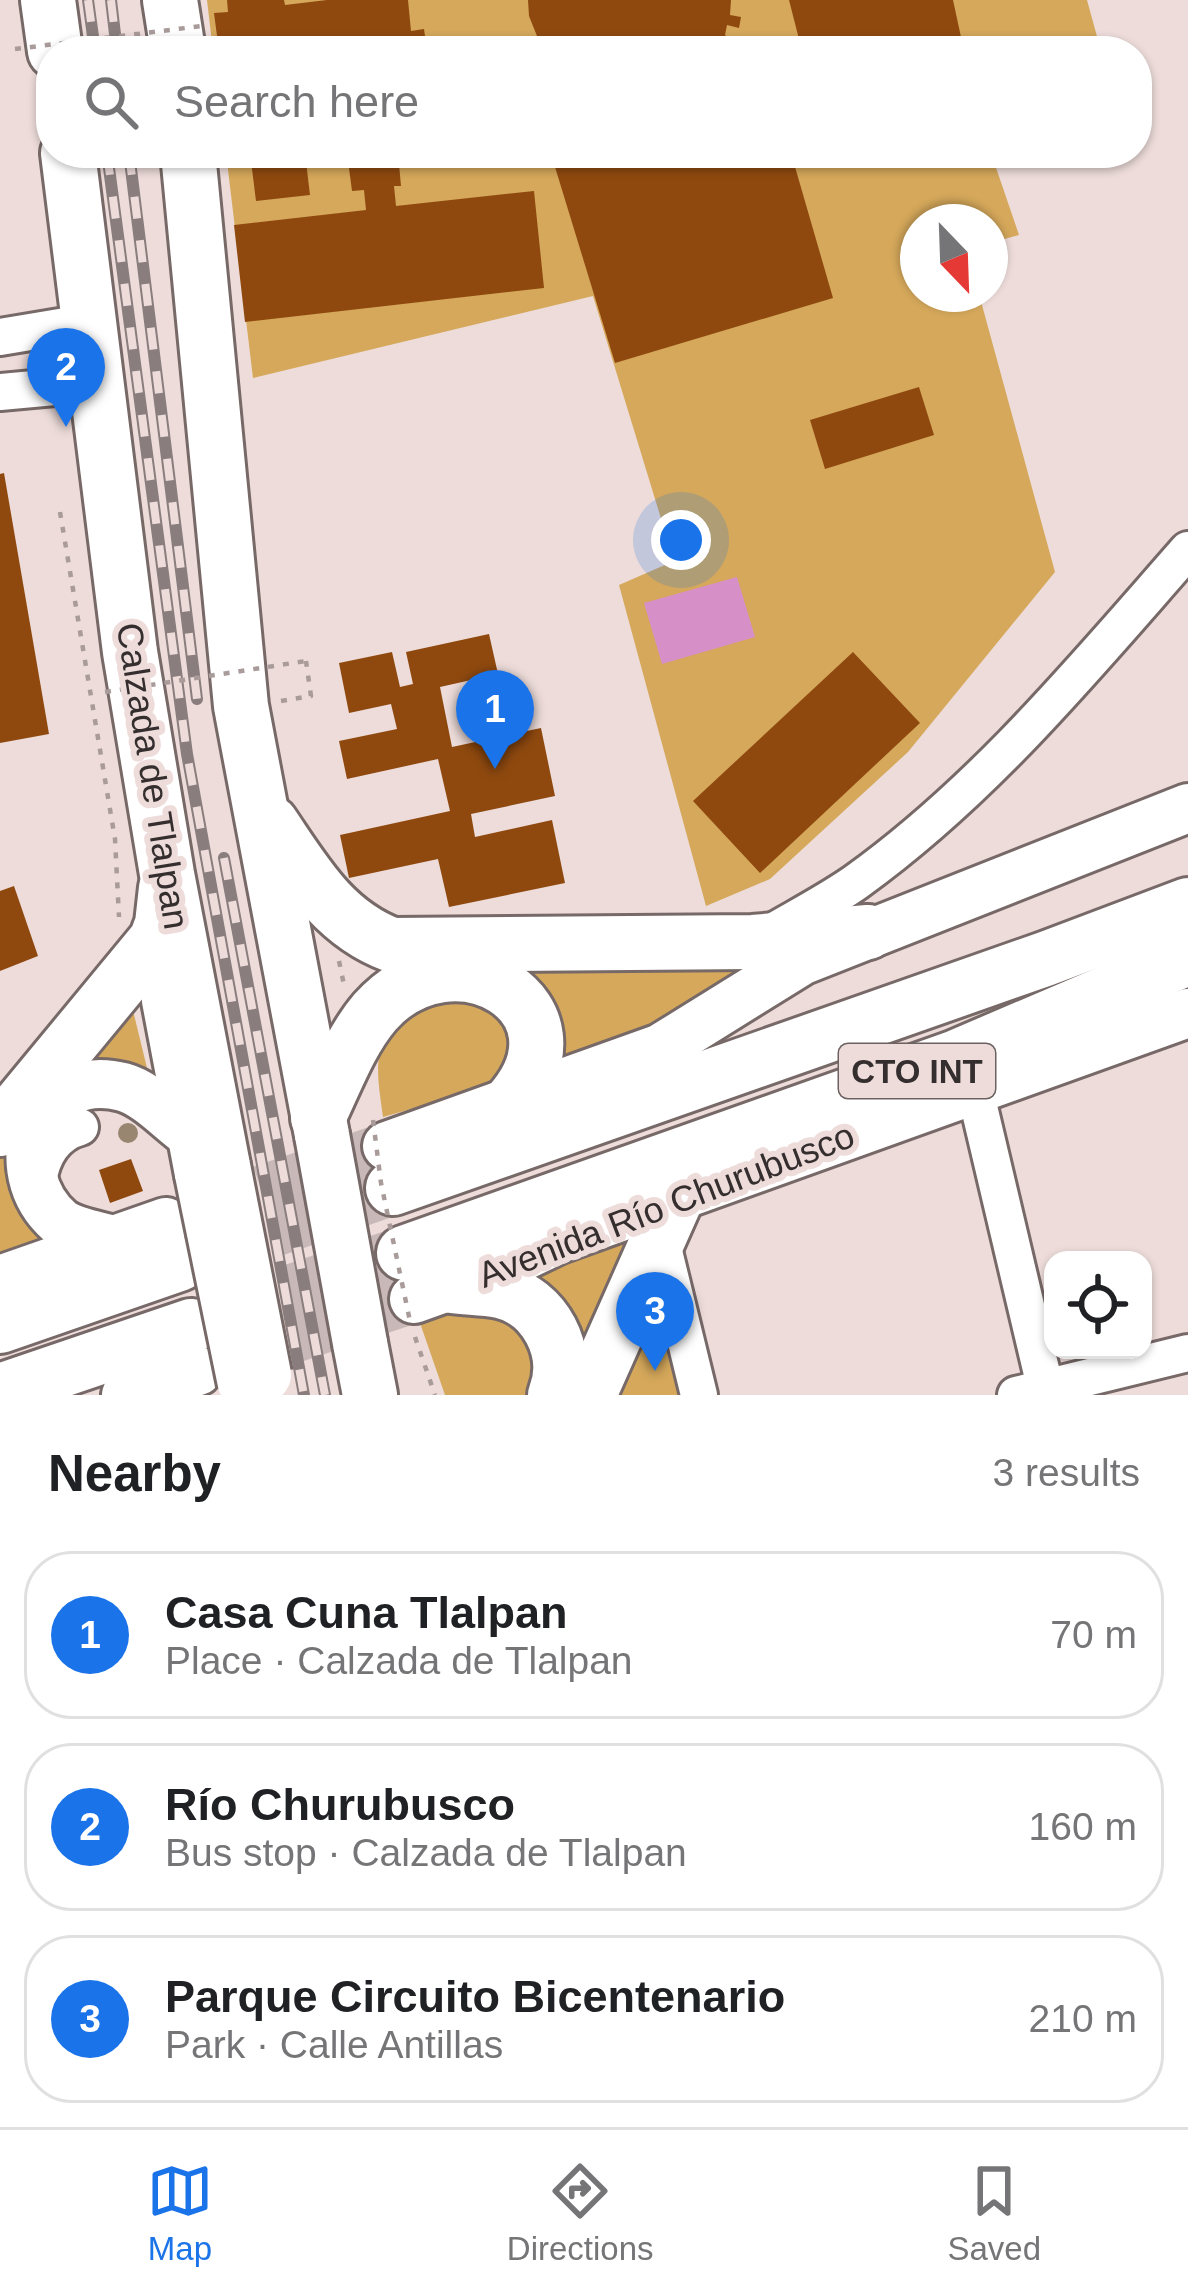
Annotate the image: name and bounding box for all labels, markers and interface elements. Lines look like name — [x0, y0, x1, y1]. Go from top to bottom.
search box — [36, 36, 1152, 168]
icon: search — [78, 69, 144, 135]
text: Search here — [174, 76, 419, 127]
north arrow — [900, 204, 1008, 312]
pin: 2 — [27, 328, 105, 427]
your location — [651, 510, 711, 570]
street label: Calzada de Tlalpan — [109, 620, 197, 932]
pin: 1 — [456, 670, 534, 769]
road number: CTO INT — [839, 1044, 995, 1098]
street label: Avenida Río Churubusco — [472, 1114, 860, 1296]
map controls — [1044, 1251, 1152, 1359]
button: locate — [1044, 1251, 1152, 1359]
pin: 3 — [616, 1272, 694, 1371]
text: Nearby — [48, 1445, 221, 1502]
text: 3 results — [993, 1451, 1140, 1494]
text: Casa Cuna Tlalpan — [165, 1587, 568, 1638]
text: 1 — [79, 1613, 101, 1656]
text: 70 m — [1050, 1613, 1137, 1656]
text: Place · Calzada de Tlalpan — [165, 1639, 633, 1682]
text: Río Churubusco — [165, 1779, 515, 1830]
text: 2 — [79, 1805, 101, 1848]
text: 160 m — [1029, 1805, 1137, 1848]
text: Bus stop · Calzada de Tlalpan — [165, 1831, 687, 1874]
text: Parque Circuito Bicentenario — [165, 1971, 785, 2022]
text: 3 — [79, 1997, 101, 2040]
text: 210 m — [1029, 1997, 1137, 2040]
text: Park · Calle Antillas — [165, 2023, 503, 2066]
tab: Map — [147, 2158, 213, 2268]
tab: Directions — [507, 2158, 654, 2268]
tab: Saved — [947, 2158, 1041, 2268]

